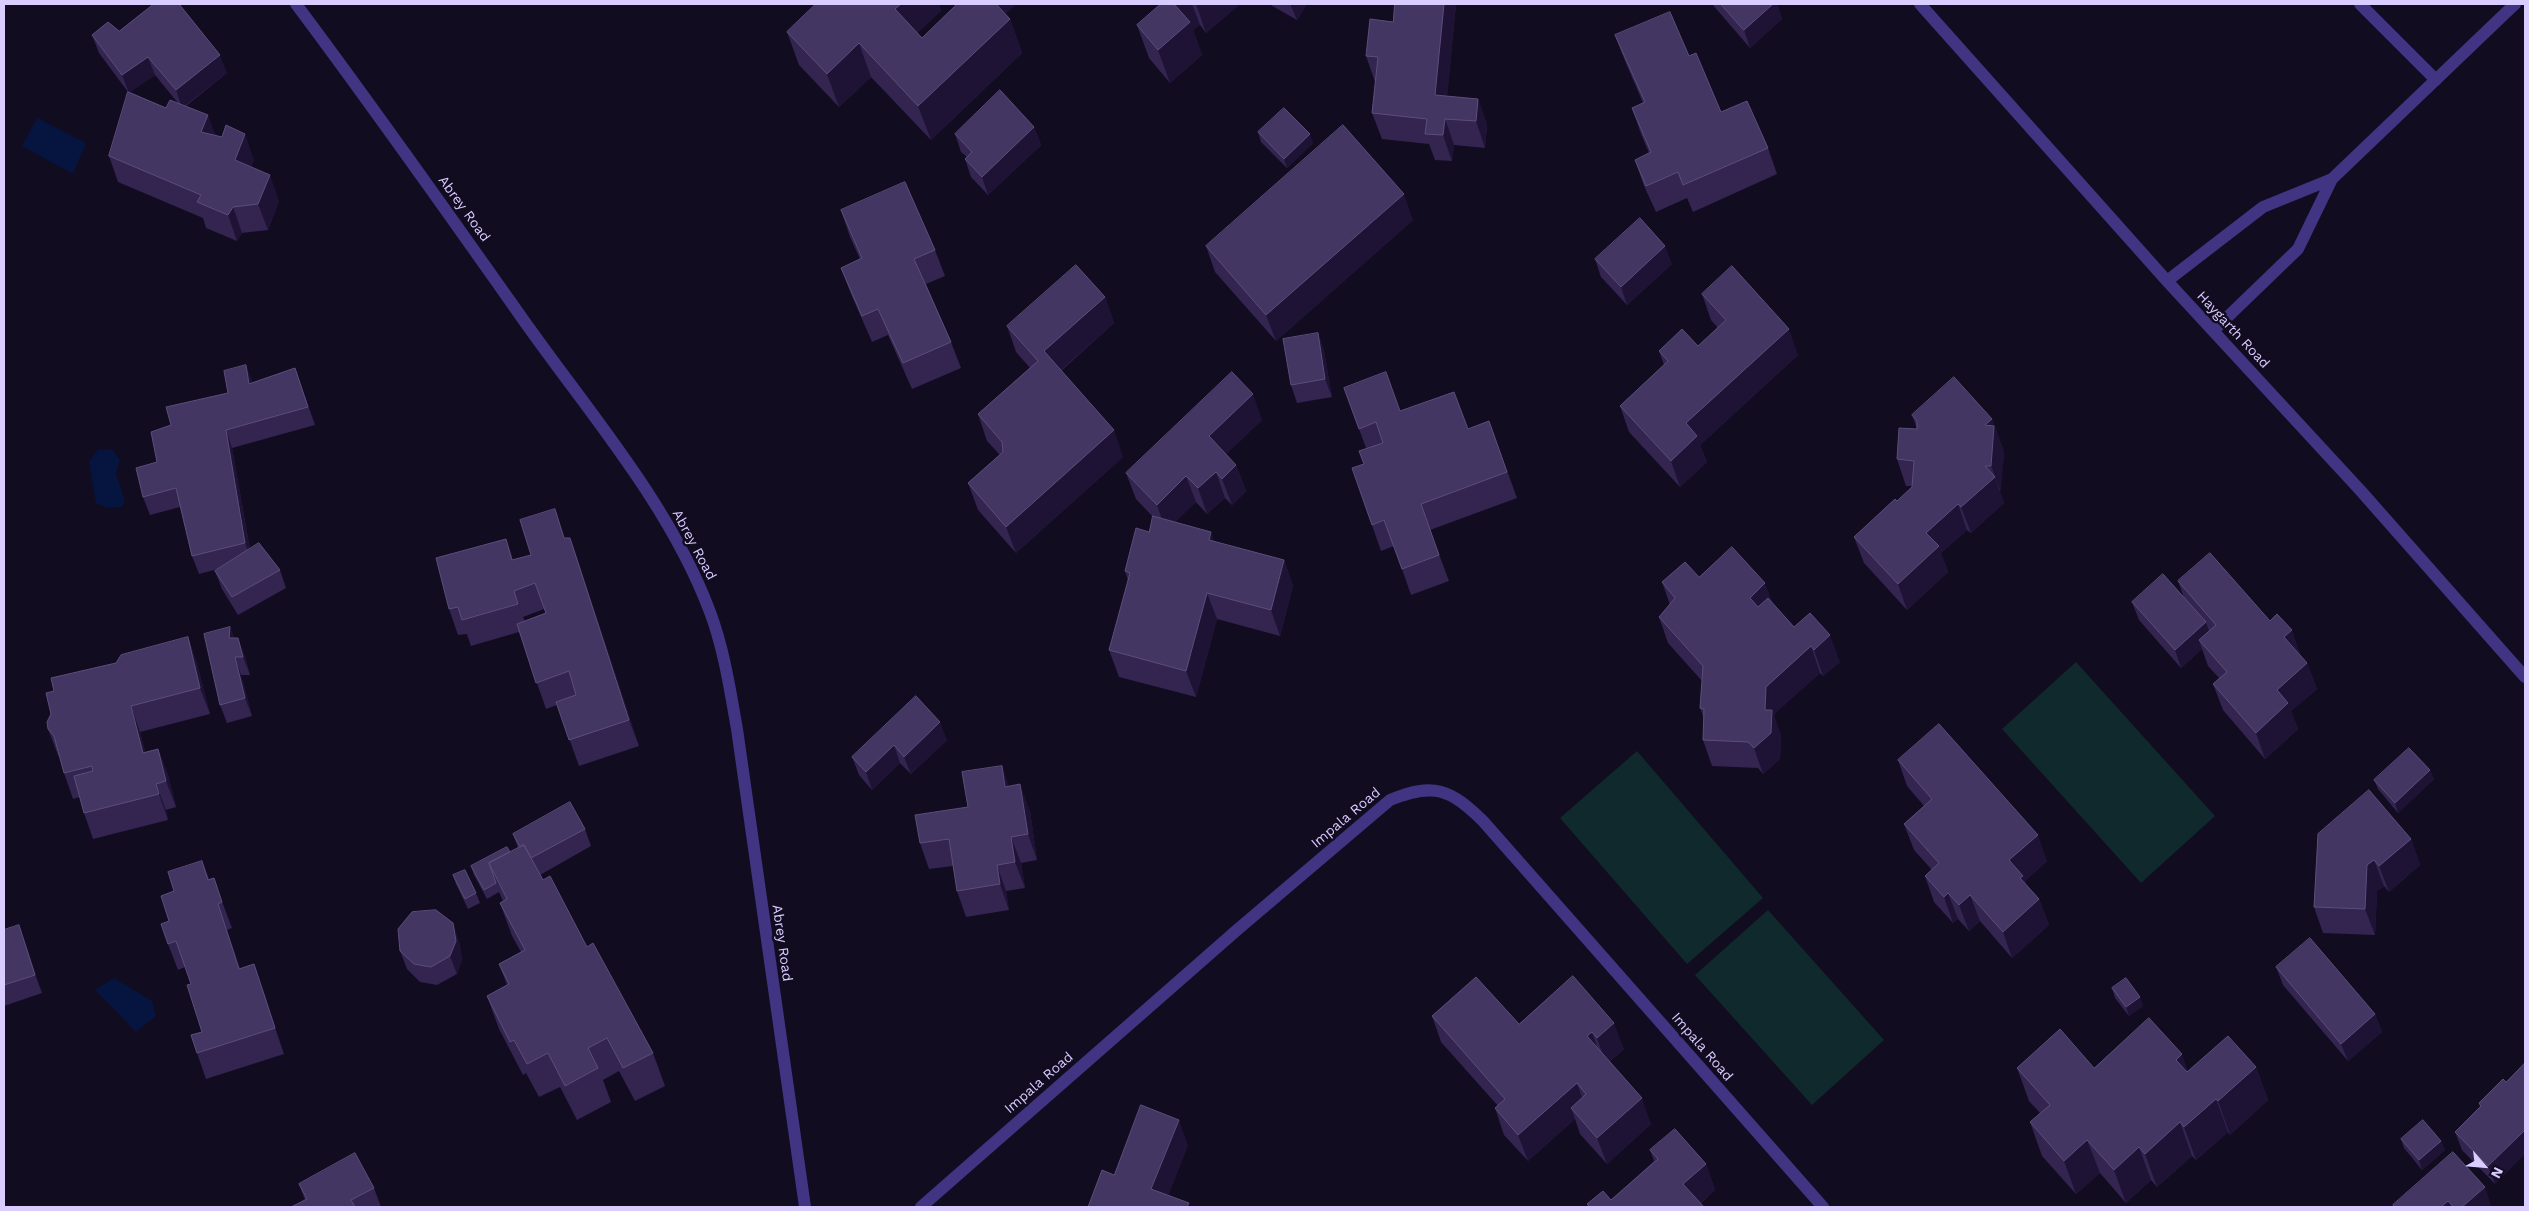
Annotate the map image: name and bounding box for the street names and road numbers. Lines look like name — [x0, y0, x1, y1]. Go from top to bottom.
street label: Abrey Road — [434, 173, 494, 245]
street label: Haygarth Road — [2193, 288, 2273, 372]
street label: Abrey Road — [668, 507, 720, 583]
street label: Impala Road — [1308, 784, 1384, 852]
street label: Abrey Road — [768, 903, 796, 983]
street label: Impala Road — [1668, 1009, 1736, 1085]
street label: Impala Road — [1001, 1049, 1077, 1117]

